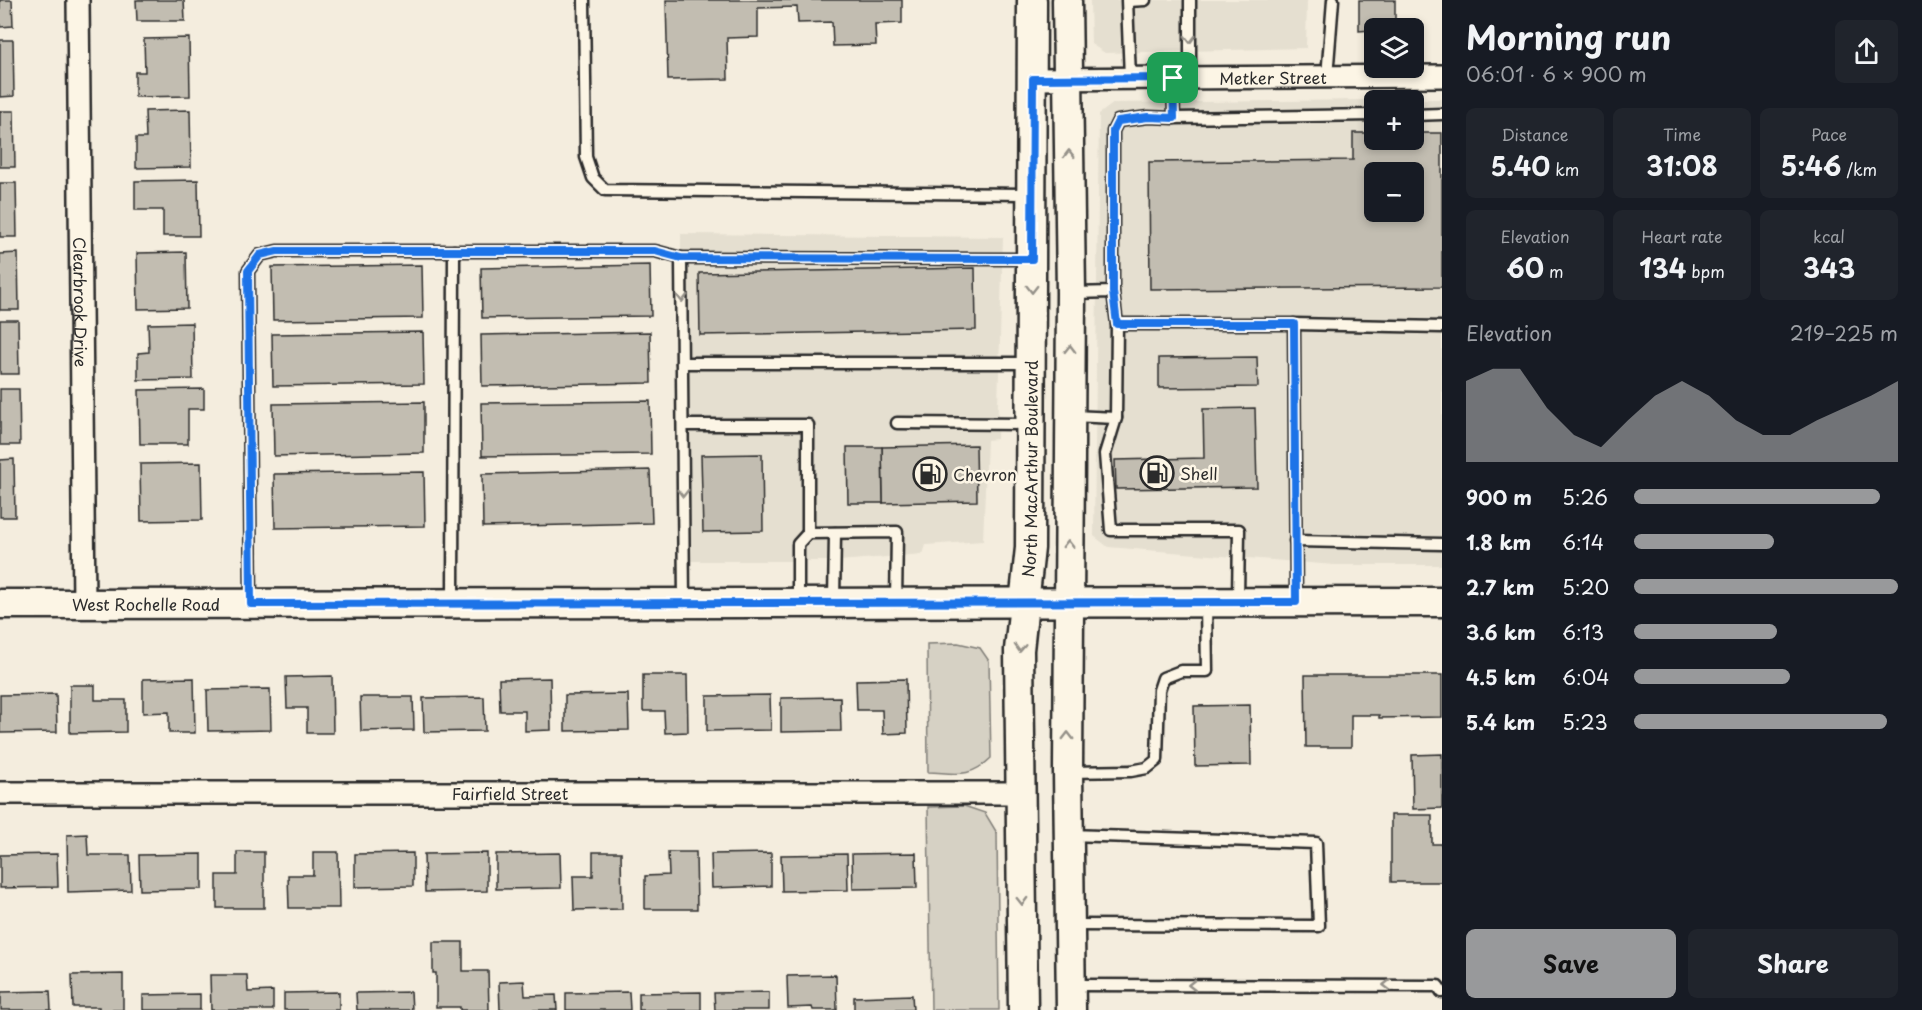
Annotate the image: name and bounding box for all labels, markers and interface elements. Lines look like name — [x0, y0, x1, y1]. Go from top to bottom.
text: Morning run — [1466, 11, 1671, 61]
map controls — [1364, 18, 1424, 222]
button: layers — [1364, 18, 1424, 78]
button: share — [1835, 20, 1898, 83]
one-way arrow — [1184, 34, 1196, 43]
pin — [1147, 52, 1198, 103]
text: 06:01 · 6 × 900 m — [1466, 59, 1647, 89]
icon: arrive — [1156, 61, 1189, 94]
street label: Metker Street — [1219, 65, 1327, 90]
button: + — [1364, 90, 1424, 150]
text: Distance — [1501, 122, 1569, 146]
text: Time — [1663, 122, 1701, 146]
text: Pace — [1811, 122, 1847, 146]
text: 5.40 — [1491, 146, 1550, 185]
text: 31:08 — [1646, 146, 1718, 185]
text: 5:46 — [1781, 146, 1841, 185]
one-way arrow — [1063, 149, 1075, 158]
text: km — [1550, 157, 1579, 181]
text: /km — [1841, 157, 1877, 181]
button: − — [1364, 162, 1424, 222]
text: Elevation — [1500, 224, 1570, 248]
text: Heart rate — [1642, 224, 1722, 248]
text: kcal — [1813, 224, 1845, 248]
street label: Clearbrook Drive — [68, 237, 94, 367]
text: 60 — [1506, 248, 1544, 287]
text: 134 — [1639, 248, 1686, 287]
text: 343 — [1803, 248, 1855, 287]
text: m — [1544, 259, 1564, 283]
text: bpm — [1686, 259, 1725, 283]
one-way arrow — [1026, 285, 1038, 294]
one-way arrow — [675, 293, 688, 302]
text: Elevation — [1466, 318, 1552, 348]
text: 219–225 m — [1790, 318, 1898, 348]
one-way arrow — [1064, 344, 1076, 353]
street label: North MacArthur Boulevard — [1015, 360, 1043, 578]
fuel station icon: Shell — [1139, 455, 1175, 491]
fuel station icon: Chevron — [912, 456, 948, 492]
place label: Shell — [1180, 461, 1218, 485]
place label: Chevron — [953, 462, 1017, 486]
text: 900 m — [1466, 482, 1532, 512]
text: 5:26 — [1562, 482, 1608, 512]
one-way arrow — [677, 488, 689, 497]
text: 1.8 km — [1466, 527, 1531, 557]
text: 6:14 — [1562, 527, 1604, 557]
one-way arrow — [1062, 539, 1074, 548]
text: 2.7 km — [1466, 572, 1534, 602]
text: 5:20 — [1562, 572, 1609, 602]
street label: West Rochelle Road — [72, 592, 220, 616]
text: 3.6 km — [1466, 617, 1536, 647]
text: 6:13 — [1562, 617, 1604, 647]
one-way arrow — [1014, 644, 1027, 653]
text: 4.5 km — [1466, 662, 1536, 692]
text: 6:04 — [1562, 662, 1610, 692]
text: 5.4 km — [1466, 707, 1535, 737]
text: 5:23 — [1562, 707, 1608, 737]
one-way arrow — [1062, 732, 1074, 741]
street label: Fairfield Street — [452, 781, 569, 805]
one-way arrow — [1016, 897, 1028, 906]
button: Save — [1466, 929, 1676, 998]
button: Share — [1688, 929, 1898, 998]
one-way arrow — [1187, 979, 1196, 991]
one-way arrow — [1382, 979, 1391, 991]

